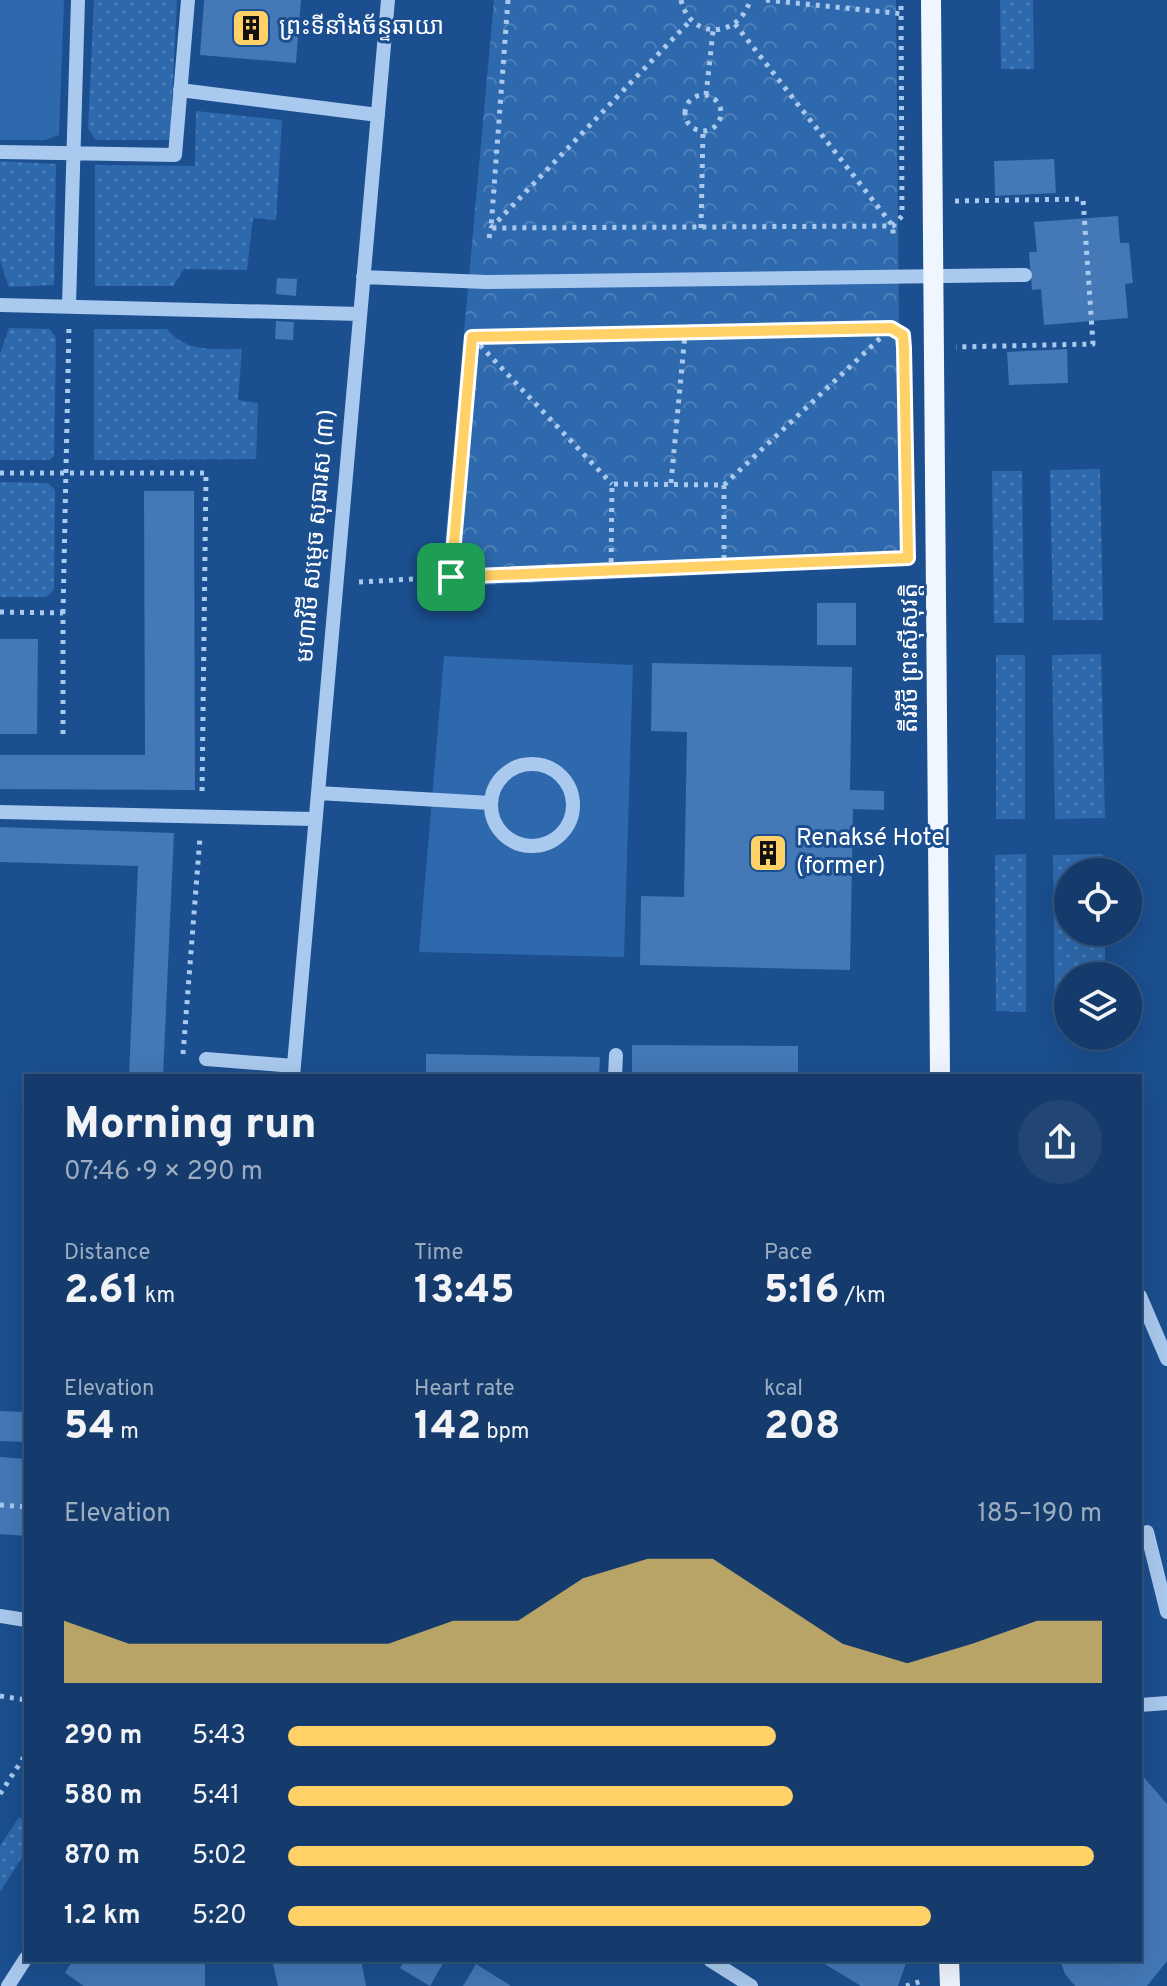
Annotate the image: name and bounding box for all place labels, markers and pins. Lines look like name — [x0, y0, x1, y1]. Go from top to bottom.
building icon: ព្រះទីនាំងច័ន្ទឆាយា — [230, 7, 272, 49]
place label: ព្រះទីនាំងច័ន្ទឆាយា — [279, 12, 444, 43]
pin — [417, 543, 485, 611]
place label: Renaksé Hotel (former) — [796, 824, 951, 882]
building icon: Renaksé Hotel (former) — [747, 832, 789, 874]

